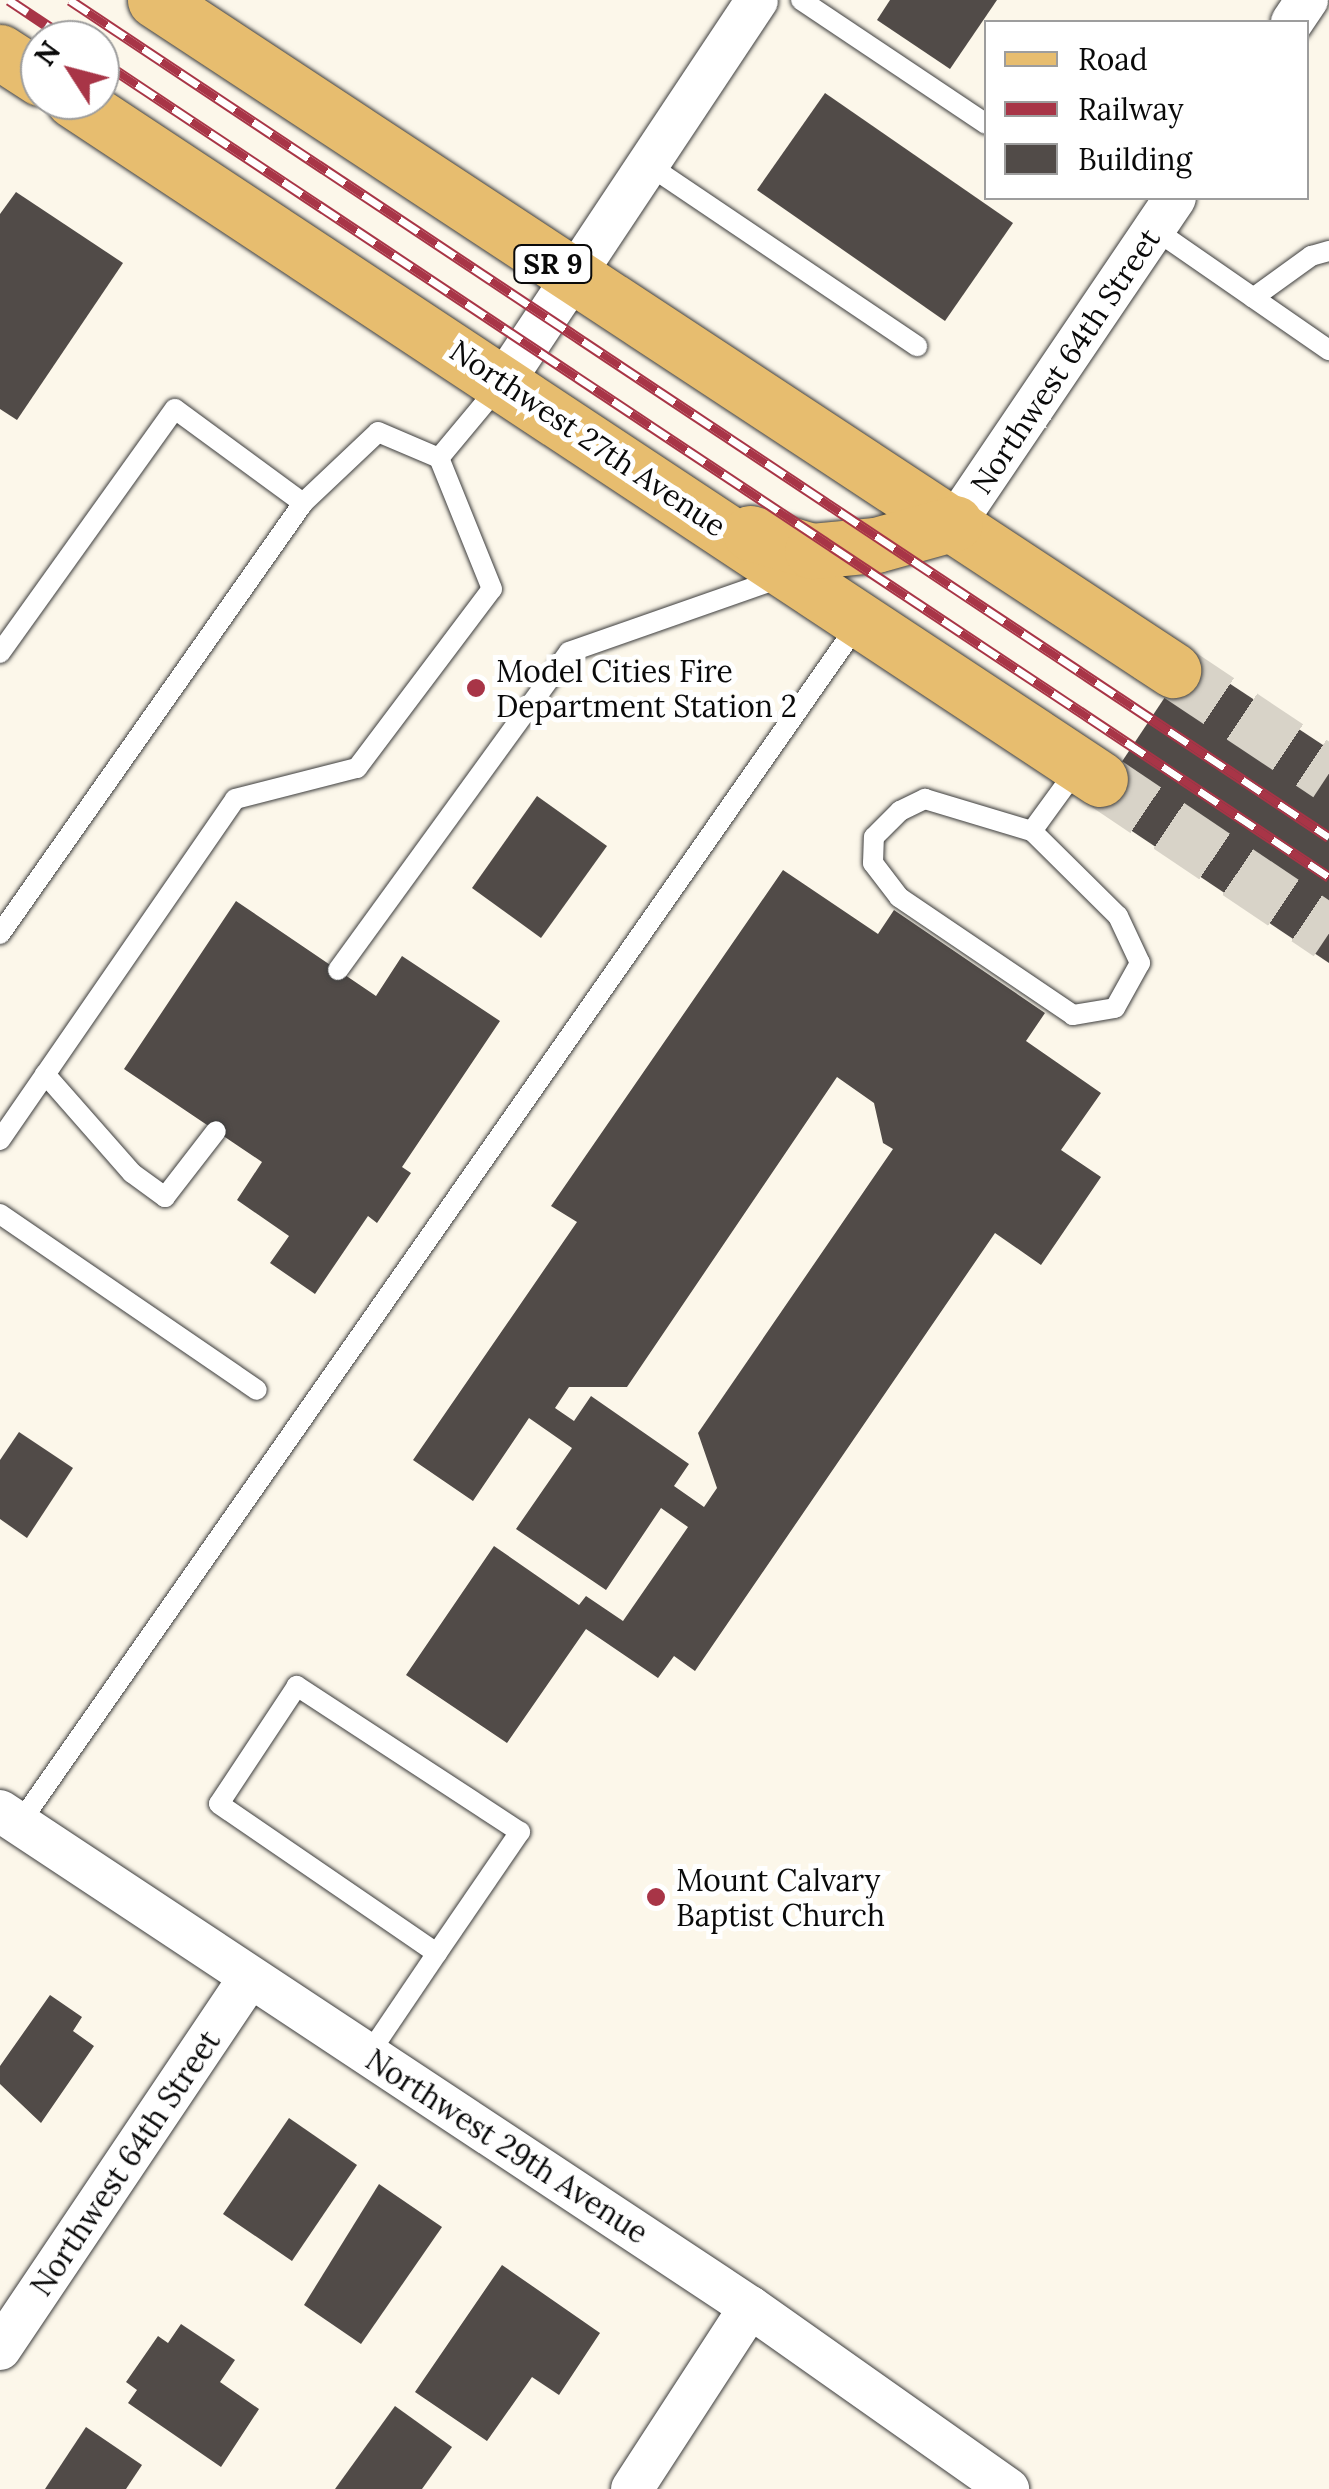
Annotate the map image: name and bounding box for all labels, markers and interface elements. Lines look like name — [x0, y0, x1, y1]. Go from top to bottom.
north arrow — [20, 20, 120, 120]
legend — [984, 20, 1309, 200]
text: N — [26, 34, 68, 73]
text: Road — [1078, 40, 1148, 78]
text: Railway — [1078, 90, 1184, 128]
text: Building — [1078, 140, 1192, 178]
street label: Northwest 64th Street — [963, 222, 1167, 500]
road number: SR 9 — [513, 241, 593, 287]
street label: Northwest 27th Avenue — [443, 332, 733, 544]
place label: Model Cities Fire Department Station 2 — [496, 653, 797, 724]
marker: Model Cities Fire Department Station 2 — [465, 677, 487, 699]
place label: Mount Calvary Baptist Church — [676, 1862, 885, 1932]
marker: Mount Calvary Baptist Church — [645, 1886, 667, 1908]
street label: Northwest 64th Street — [23, 2024, 227, 2302]
street label: Northwest 29th Avenue — [359, 2041, 655, 2251]

